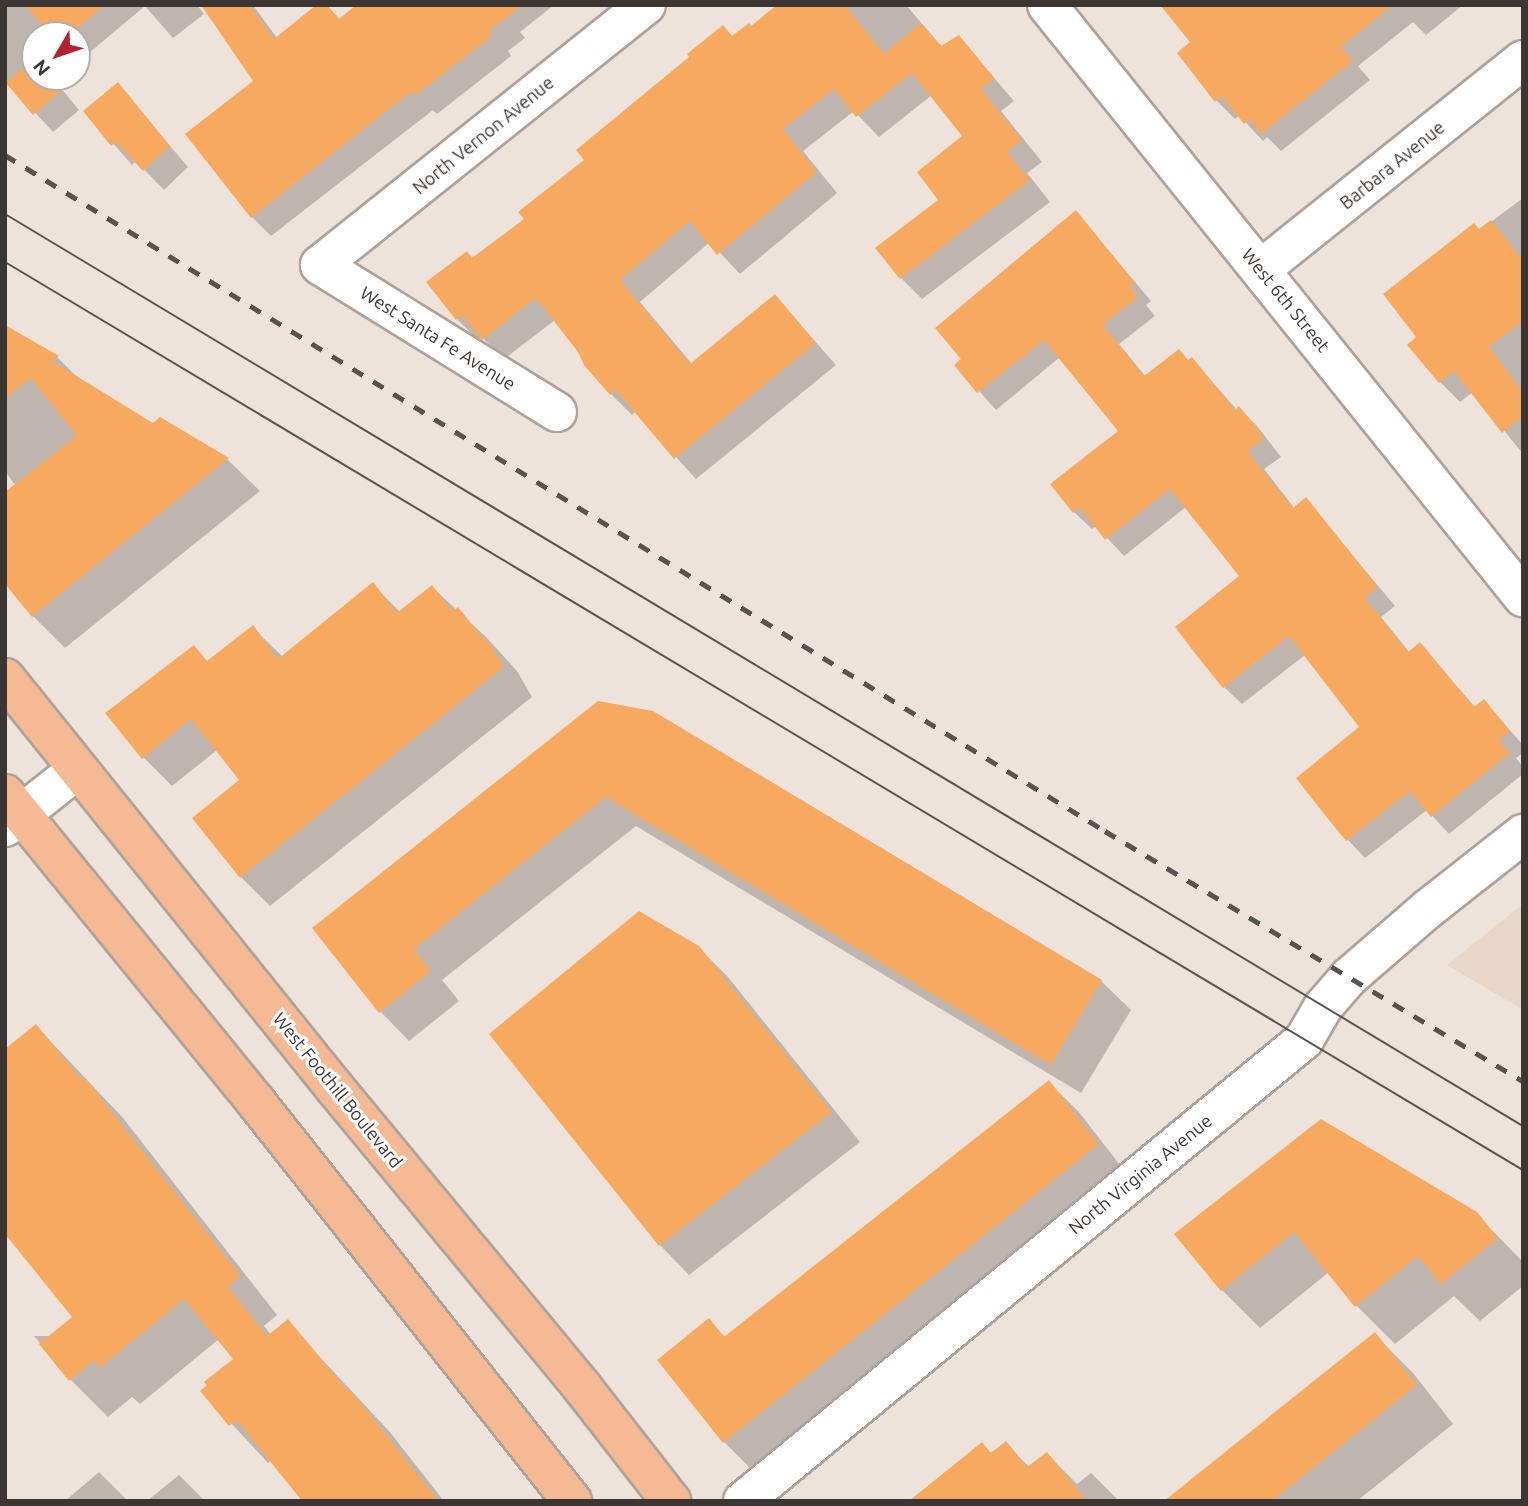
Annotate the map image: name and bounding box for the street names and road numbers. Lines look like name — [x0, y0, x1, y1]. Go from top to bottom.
street label: North Vernon Avenue — [408, 72, 558, 198]
street label: Barbara Avenue — [1335, 116, 1449, 214]
street label: West 6th Street — [1238, 244, 1334, 356]
street label: West Santa Fe Avenue — [356, 281, 520, 395]
street label: West Foothill Boulevard — [269, 1008, 407, 1172]
street label: North Virginia Avenue — [1064, 1110, 1216, 1238]

